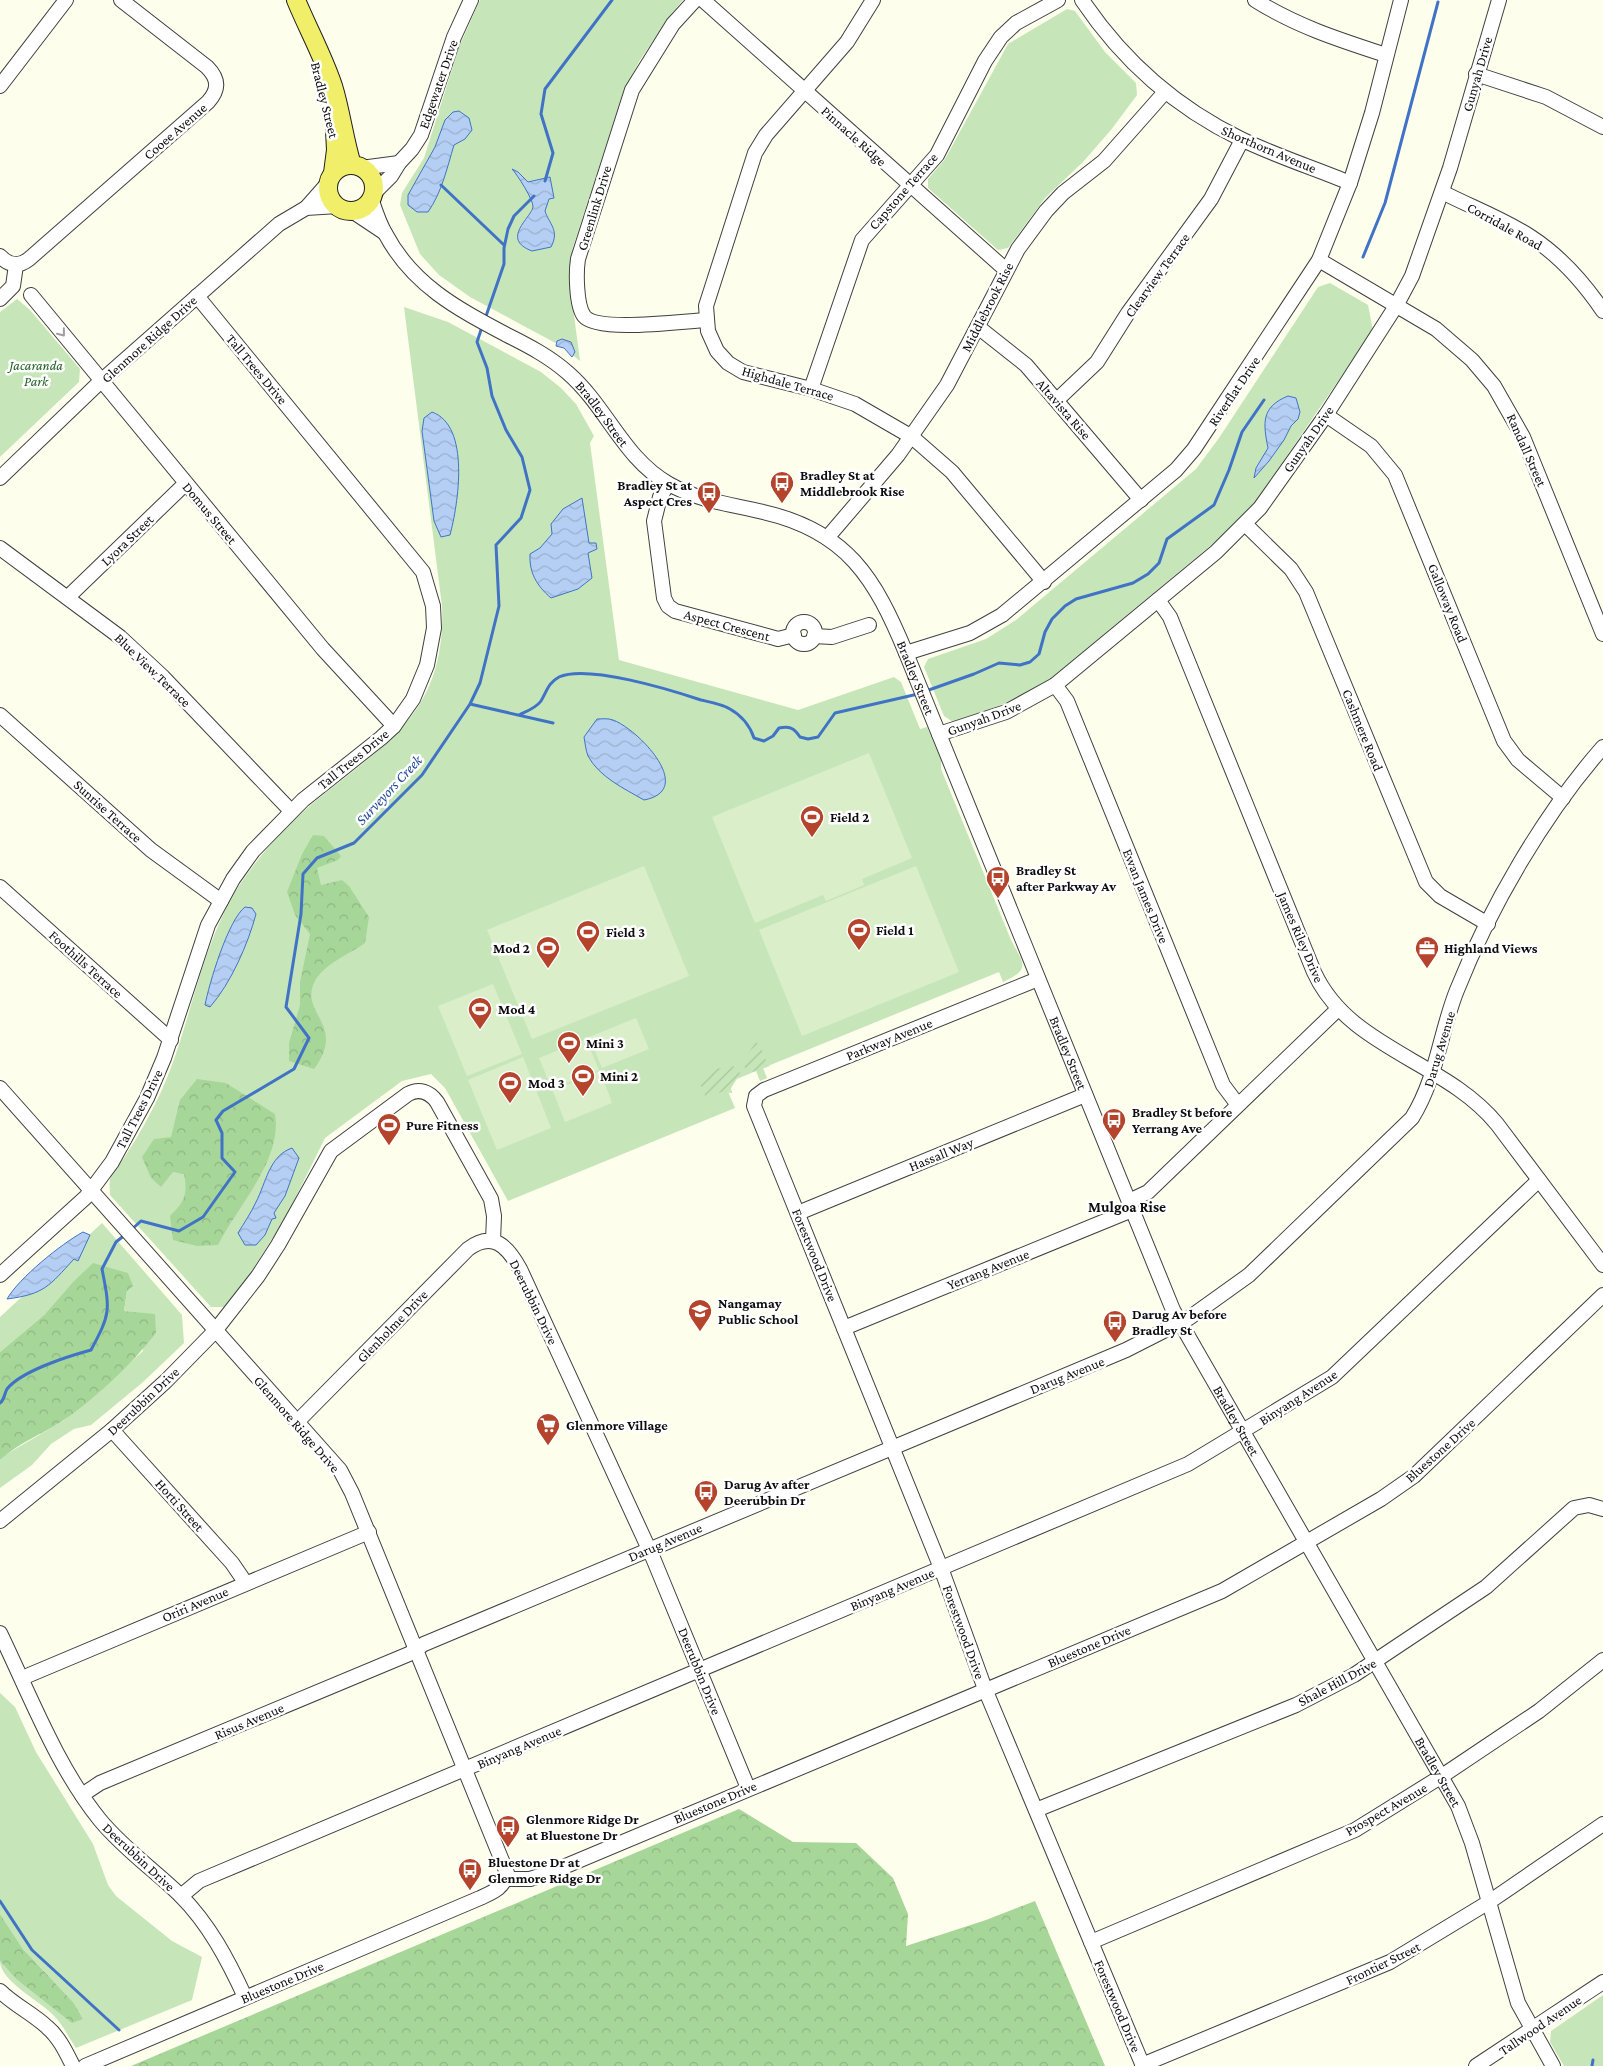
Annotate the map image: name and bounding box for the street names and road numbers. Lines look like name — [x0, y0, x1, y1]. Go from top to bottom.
street label: Gunyah Drive — [1459, 35, 1495, 113]
street label: Edgewater Drive — [415, 37, 461, 131]
street label: Bradley Street — [308, 60, 342, 140]
street label: Cooee Avenue — [140, 99, 210, 163]
street label: Pinnacle Ridge — [818, 103, 890, 169]
street label: Shorthorn Avenue — [1219, 122, 1319, 176]
street label: Capstone Terrace — [865, 149, 941, 233]
street label: Greenlink Drive — [573, 164, 615, 252]
street label: Corridale Road — [1465, 199, 1546, 254]
street label: Clearview Terrace — [1121, 230, 1193, 320]
street label: Middlebrook Rise — [958, 260, 1016, 354]
street label: Glenmore Ridge Drive — [98, 292, 200, 386]
street label: Tall Trees Drive — [223, 331, 291, 407]
street label: Riverflat Drive — [1205, 353, 1263, 429]
street label: Highdale Terrace — [740, 362, 836, 404]
street label: Altavista Rise — [1033, 375, 1095, 443]
street label: Bradley Street — [573, 378, 632, 450]
street label: Gunyah Drive — [1279, 403, 1337, 475]
street label: Randall Street — [1504, 411, 1550, 489]
street label: Domus Street — [179, 479, 241, 547]
street label: Lyora Street — [98, 511, 157, 569]
street label: Galloway Road — [1425, 561, 1471, 645]
street label: Aspect Crescent — [682, 606, 772, 644]
street label: Blue View Terrace — [112, 630, 194, 710]
street label: Bradley Street — [894, 638, 938, 717]
street label: Cashmere Road — [1339, 687, 1387, 774]
street label: Gunyah Drive — [945, 697, 1023, 739]
street label: Tall Trees Drive — [314, 725, 392, 793]
street label: Sunrise Terrace — [71, 776, 145, 846]
street label: Ewan James Drive — [1120, 846, 1172, 946]
street label: James Riley Drive — [1274, 887, 1327, 985]
street label: Foothills Terrace — [46, 927, 126, 1001]
street label: Darug Avenue — [1420, 1009, 1458, 1089]
street label: Parkway Avenue — [844, 1014, 934, 1064]
street label: Bradley Street — [1046, 1014, 1091, 1092]
street label: Tall Trees Drive — [112, 1067, 166, 1151]
street label: Hassall Way — [906, 1134, 976, 1174]
street label: Forestwood Drive — [789, 1206, 841, 1304]
street label: Yerrang Avenue — [945, 1245, 1031, 1293]
street label: Deerubbin Drive — [506, 1257, 562, 1347]
street label: Glenholme Drive — [353, 1286, 431, 1366]
street label: Darug Avenue — [1027, 1353, 1107, 1397]
street label: Deerubbin Drive — [104, 1364, 182, 1438]
street label: Binyang Avenue — [1256, 1366, 1340, 1428]
street label: Glenmore Ridge Drive — [251, 1372, 343, 1476]
street label: Bradley Street — [1210, 1383, 1263, 1459]
street label: Bluestone Drive — [1402, 1414, 1478, 1486]
street label: Horti Street — [152, 1476, 208, 1535]
street label: Darug Avenue — [626, 1519, 704, 1565]
street label: Binyang Avenue — [848, 1564, 936, 1614]
street label: Oriri Avenue — [159, 1583, 231, 1625]
street label: Forestwood Drive — [940, 1583, 988, 1681]
street label: Bluestone Drive — [1045, 1621, 1133, 1671]
street label: Deerubbin Drive — [675, 1625, 725, 1717]
street label: Shale Hill Drive — [1295, 1655, 1379, 1709]
street label: Risus Avenue — [212, 1699, 286, 1743]
street label: Binyang Avenue — [475, 1722, 563, 1772]
street label: Bradley Street — [1412, 1734, 1465, 1810]
street label: Bluestone Drive — [671, 1777, 759, 1827]
street label: Prospect Avenue — [1342, 1779, 1430, 1839]
street label: Deerubbin Drive — [100, 1820, 178, 1894]
street label: Frontier Street — [1343, 1938, 1423, 1988]
street label: Bluestone Drive — [238, 1957, 326, 2007]
street label: Forestwood Drive — [1091, 1957, 1145, 2055]
street label: Tallwood Avenue — [1496, 1991, 1584, 2059]

